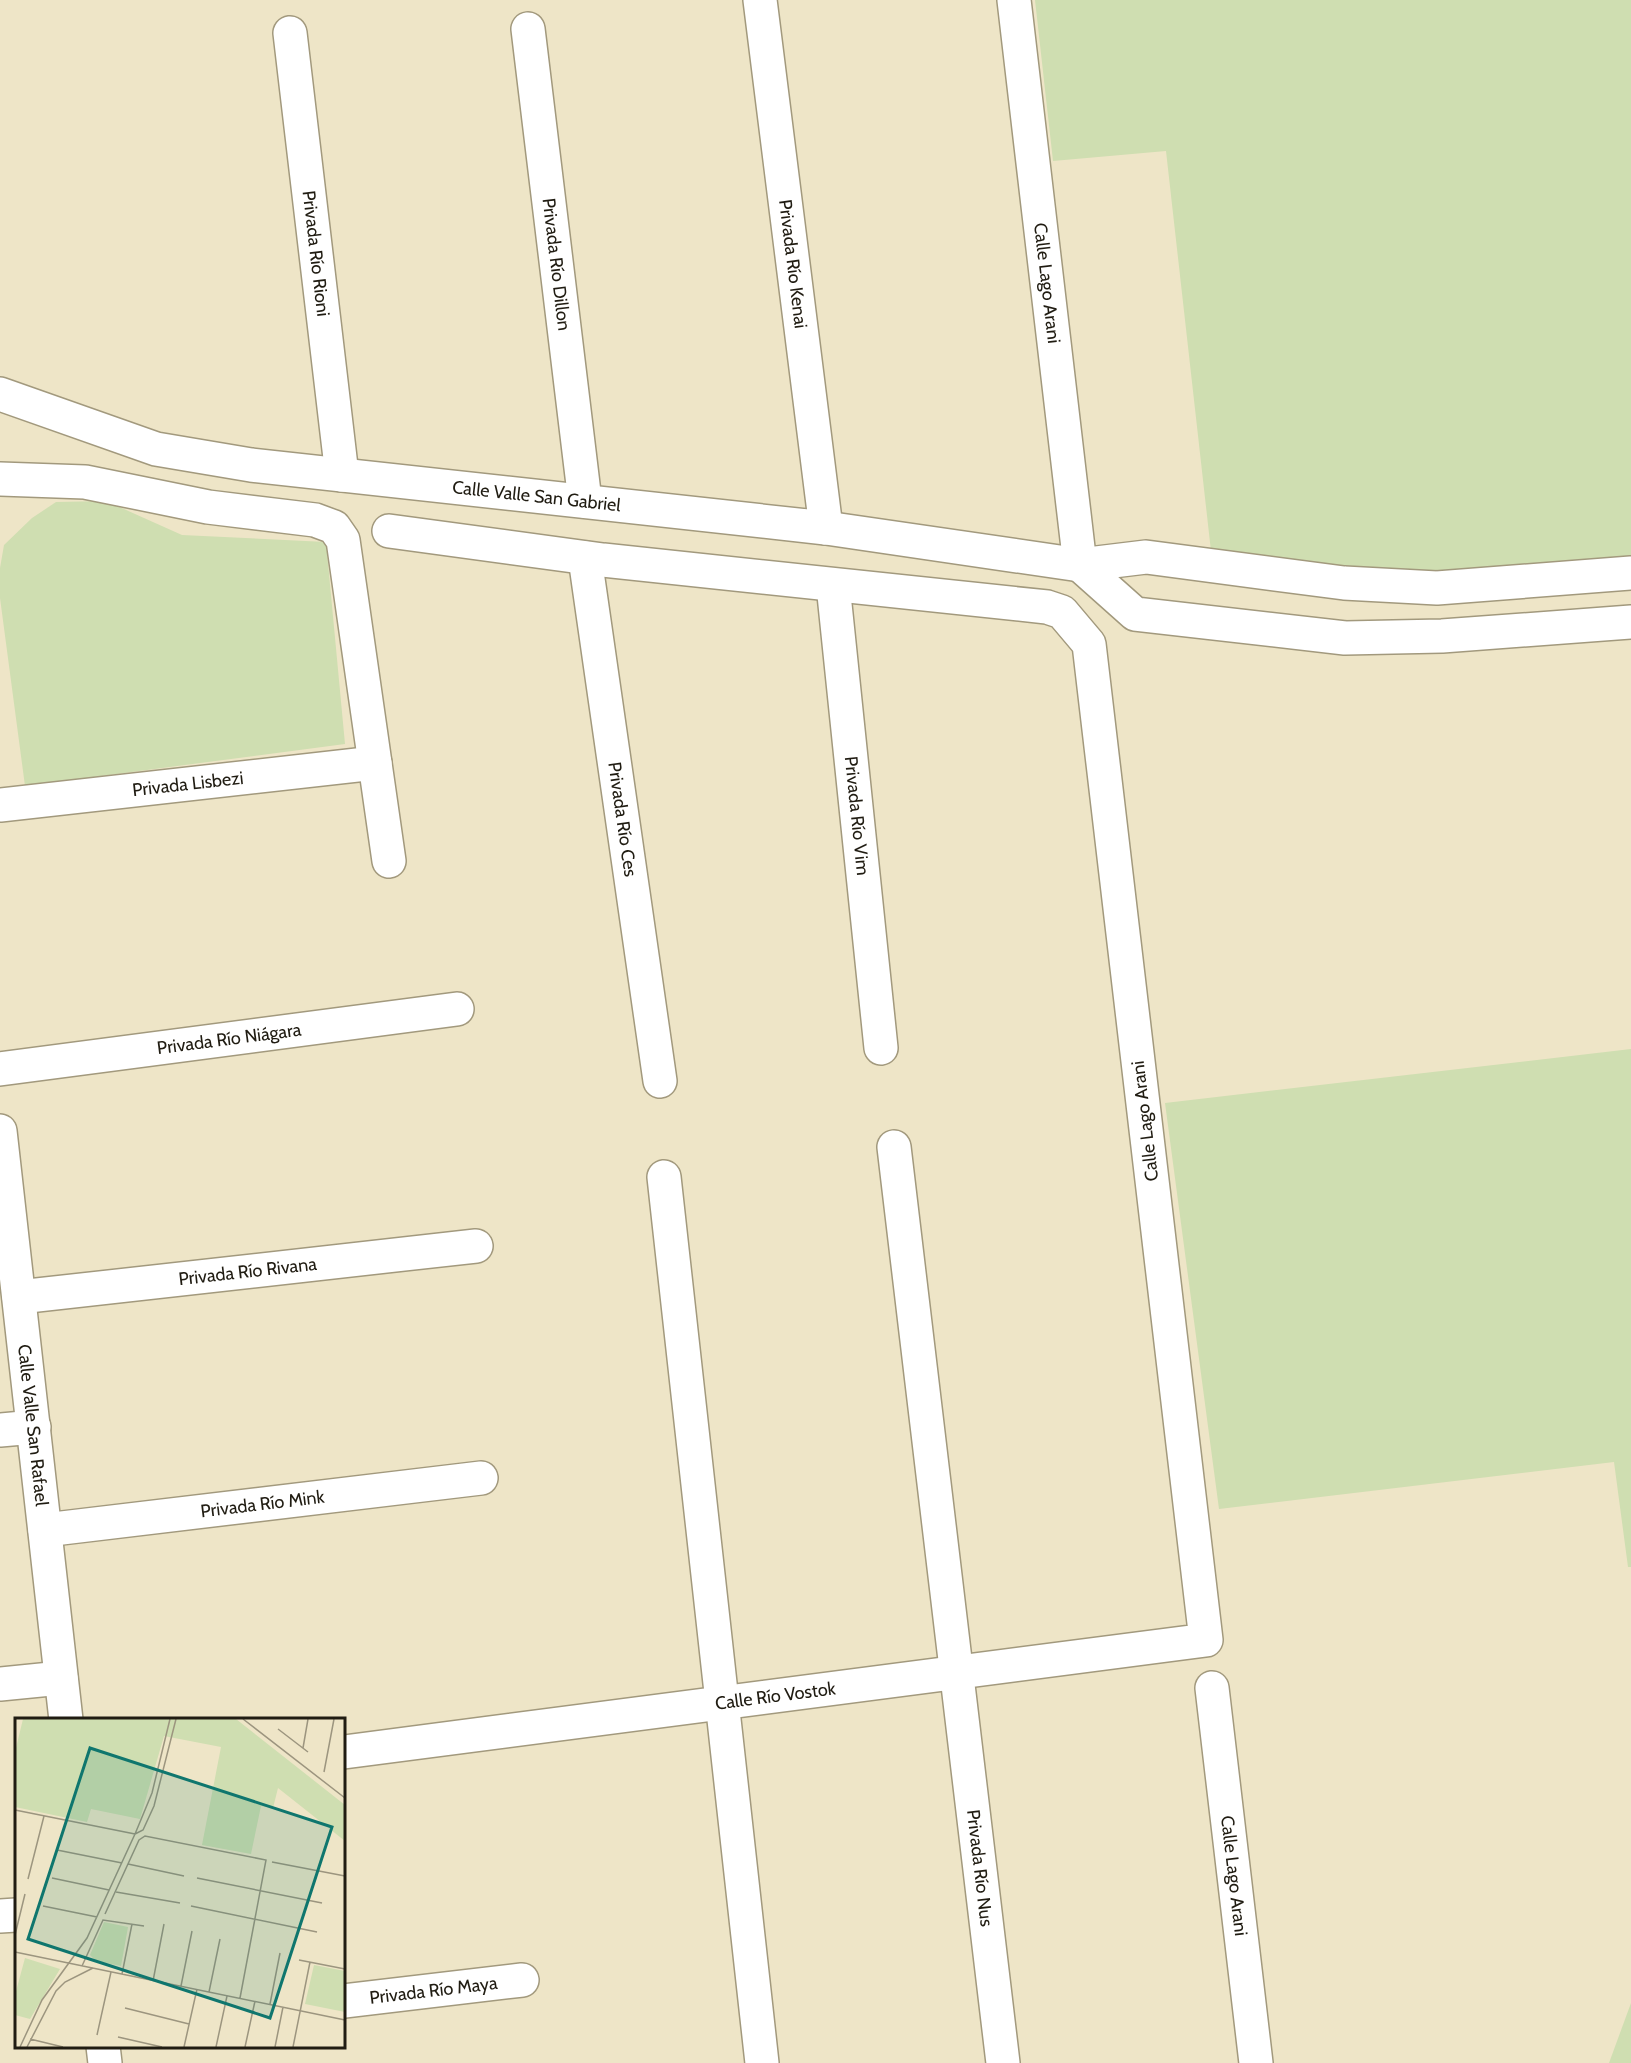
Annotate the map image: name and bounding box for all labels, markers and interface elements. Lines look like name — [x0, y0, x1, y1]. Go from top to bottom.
street label: Privada Río Rioni — [298, 189, 334, 318]
street label: Privada Río Dillon — [537, 197, 575, 332]
street label: Privada Río Kenai — [774, 198, 812, 330]
street label: Calle Lago Arani — [1029, 222, 1065, 345]
street label: Calle Valle San Gabriel — [451, 476, 623, 517]
street label: Privada Río Vim — [840, 755, 874, 876]
street label: Privada Río Ces — [603, 760, 642, 878]
street label: Privada Lisbezi — [131, 767, 245, 801]
street label: Privada Río Niágara — [156, 1019, 303, 1059]
street label: Calle Lago Arani — [1127, 1060, 1163, 1182]
street label: Privada Río Rivana — [177, 1253, 318, 1290]
street label: Calle Valle San Rafael — [13, 1343, 53, 1508]
street label: Privada Río Mink — [199, 1486, 327, 1522]
street label: Calle Río Vostok — [714, 1677, 838, 1715]
inset map — [15, 1718, 345, 2048]
street label: Privada Río Nus — [962, 1808, 998, 1928]
street label: Calle Lago Arani — [1216, 1814, 1252, 1937]
street label: Privada Río Maya — [368, 1972, 499, 2009]

